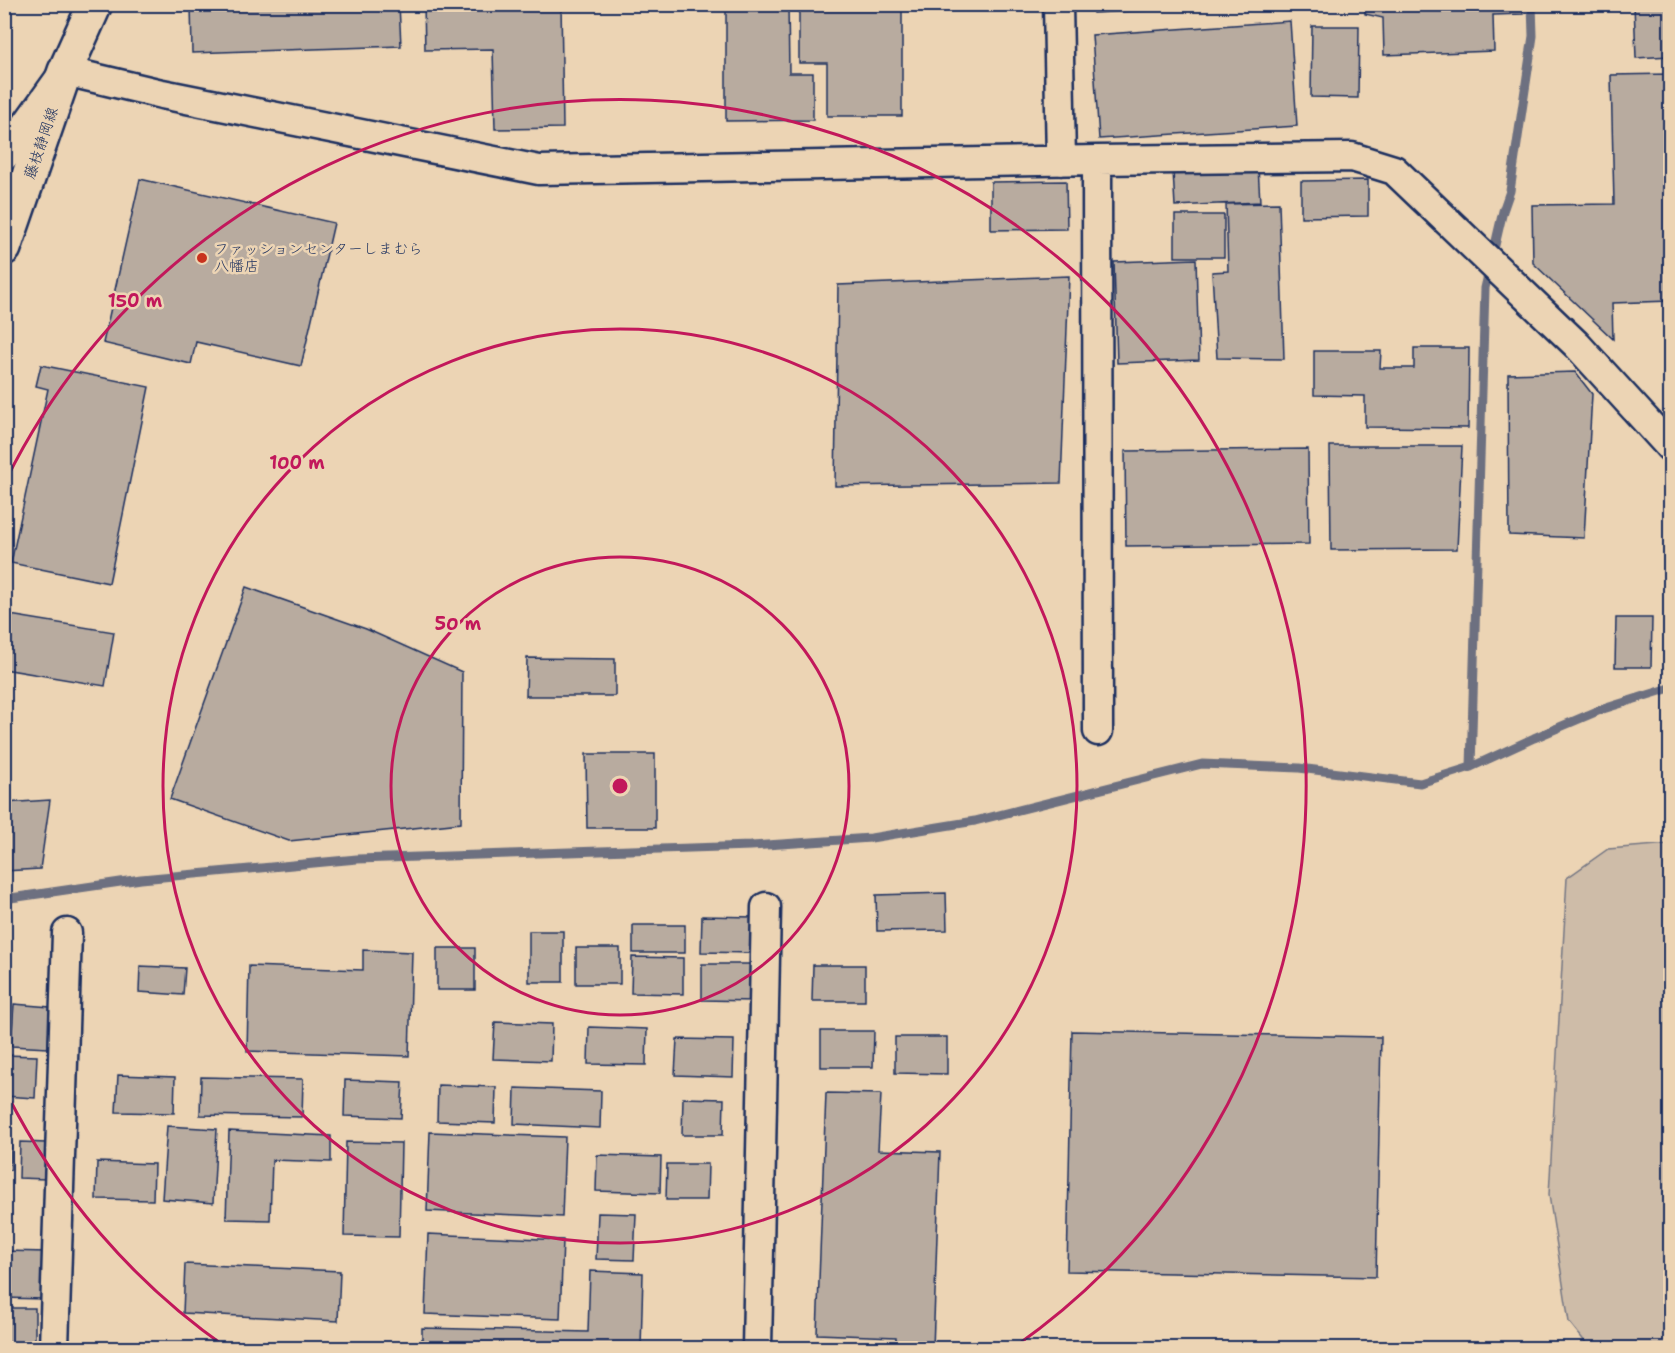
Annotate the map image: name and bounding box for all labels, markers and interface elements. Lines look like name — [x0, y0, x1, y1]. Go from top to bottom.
street label: 藤枝静岡線 — [19, 104, 63, 182]
place label: ファッションセンターしまむら 八幡店 — [214, 239, 423, 276]
marker: ファッションセンターしまむら 八幡店 — [195, 251, 209, 265]
text: 150 m — [108, 289, 163, 313]
text: 100 m — [269, 451, 325, 475]
text: 50 m — [435, 612, 482, 636]
centre of rings — [610, 776, 630, 796]

